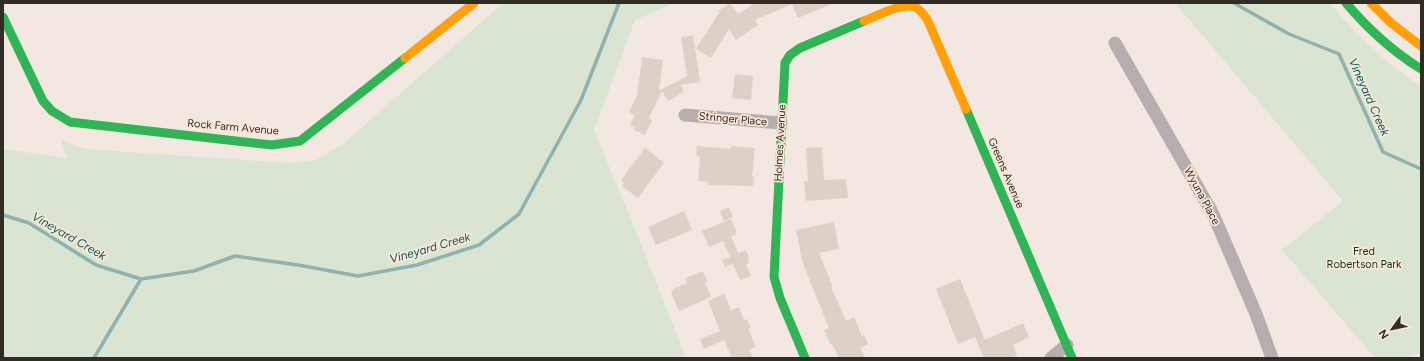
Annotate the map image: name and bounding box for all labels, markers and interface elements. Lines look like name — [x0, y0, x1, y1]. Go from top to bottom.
water label: Vineyard Creek — [1346, 56, 1393, 139]
street label: Holmes Avenue — [771, 104, 789, 182]
street label: Stringer Place — [698, 110, 768, 128]
street label: Rock Farm Avenue — [187, 117, 279, 137]
street label: Greens Avenue — [985, 136, 1027, 210]
street label: Wyuna Place — [1181, 165, 1223, 227]
water label: Vineyard Creek — [29, 209, 110, 263]
water label: Vineyard Creek — [388, 229, 473, 266]
park label: Fred Robertson Park — [1327, 245, 1402, 271]
north arrow — [1372, 309, 1412, 349]
text: N — [1376, 327, 1392, 341]

